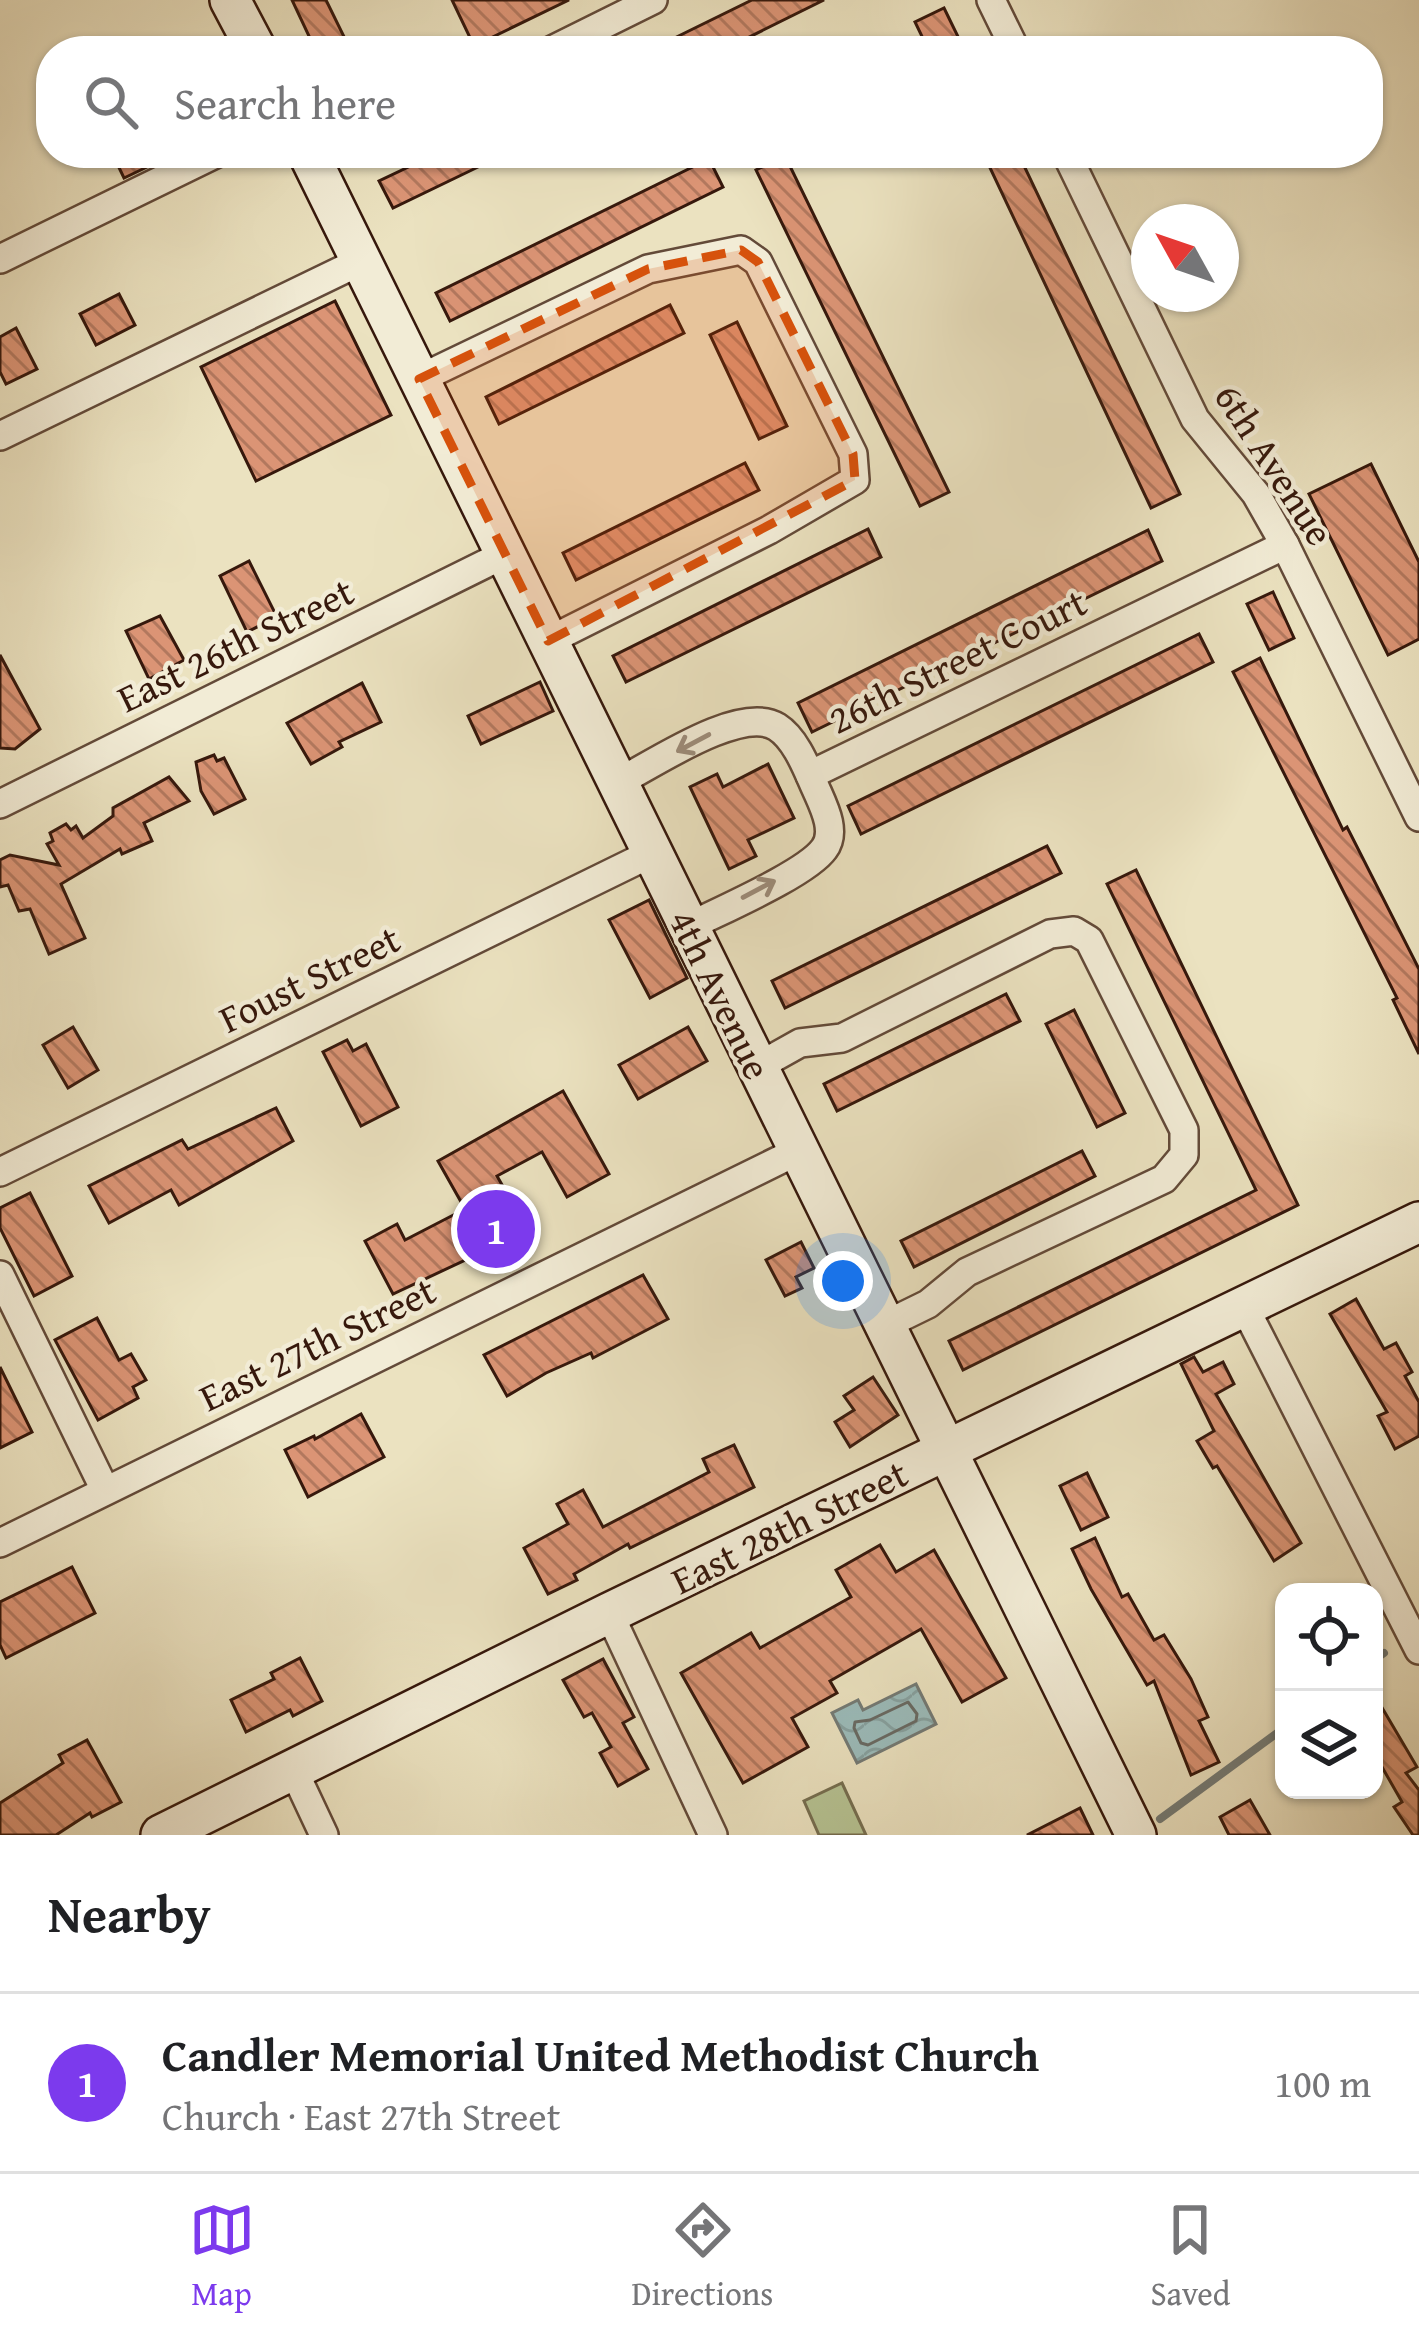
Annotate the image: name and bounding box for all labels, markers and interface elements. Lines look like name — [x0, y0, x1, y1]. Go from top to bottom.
search box — [36, 36, 1383, 168]
icon: search — [78, 69, 144, 135]
text: Search here — [174, 70, 396, 135]
north arrow — [1131, 204, 1239, 312]
street label: 6th Avenue — [1201, 372, 1349, 556]
street label: East 26th Street — [107, 562, 363, 726]
street label: 26th Street Court — [818, 573, 1096, 747]
one-way arrow — [677, 732, 712, 755]
one-way arrow — [741, 877, 776, 900]
street label: 4th Avenue — [655, 899, 787, 1089]
street label: Foust Street — [209, 910, 409, 1046]
pin: 1 — [457, 1184, 535, 1274]
your location — [813, 1251, 873, 1311]
street label: East 27th Street — [189, 1261, 445, 1425]
street label: East 28th Street — [661, 1444, 917, 1608]
map controls — [1275, 1583, 1383, 1799]
button: locate — [1275, 1583, 1383, 1691]
button: layers — [1275, 1691, 1383, 1799]
text: Nearby — [48, 1876, 211, 1951]
text: Candler Memorial United Methodist Church — [162, 2022, 1039, 2087]
text: 1 — [77, 2054, 97, 2111]
text: 100 m — [1274, 2054, 1371, 2111]
text: Church · East 27th Street — [162, 2087, 560, 2144]
tab: Map — [189, 2197, 255, 2317]
tab: Directions — [632, 2197, 773, 2317]
tab: Saved — [1151, 2197, 1230, 2317]

